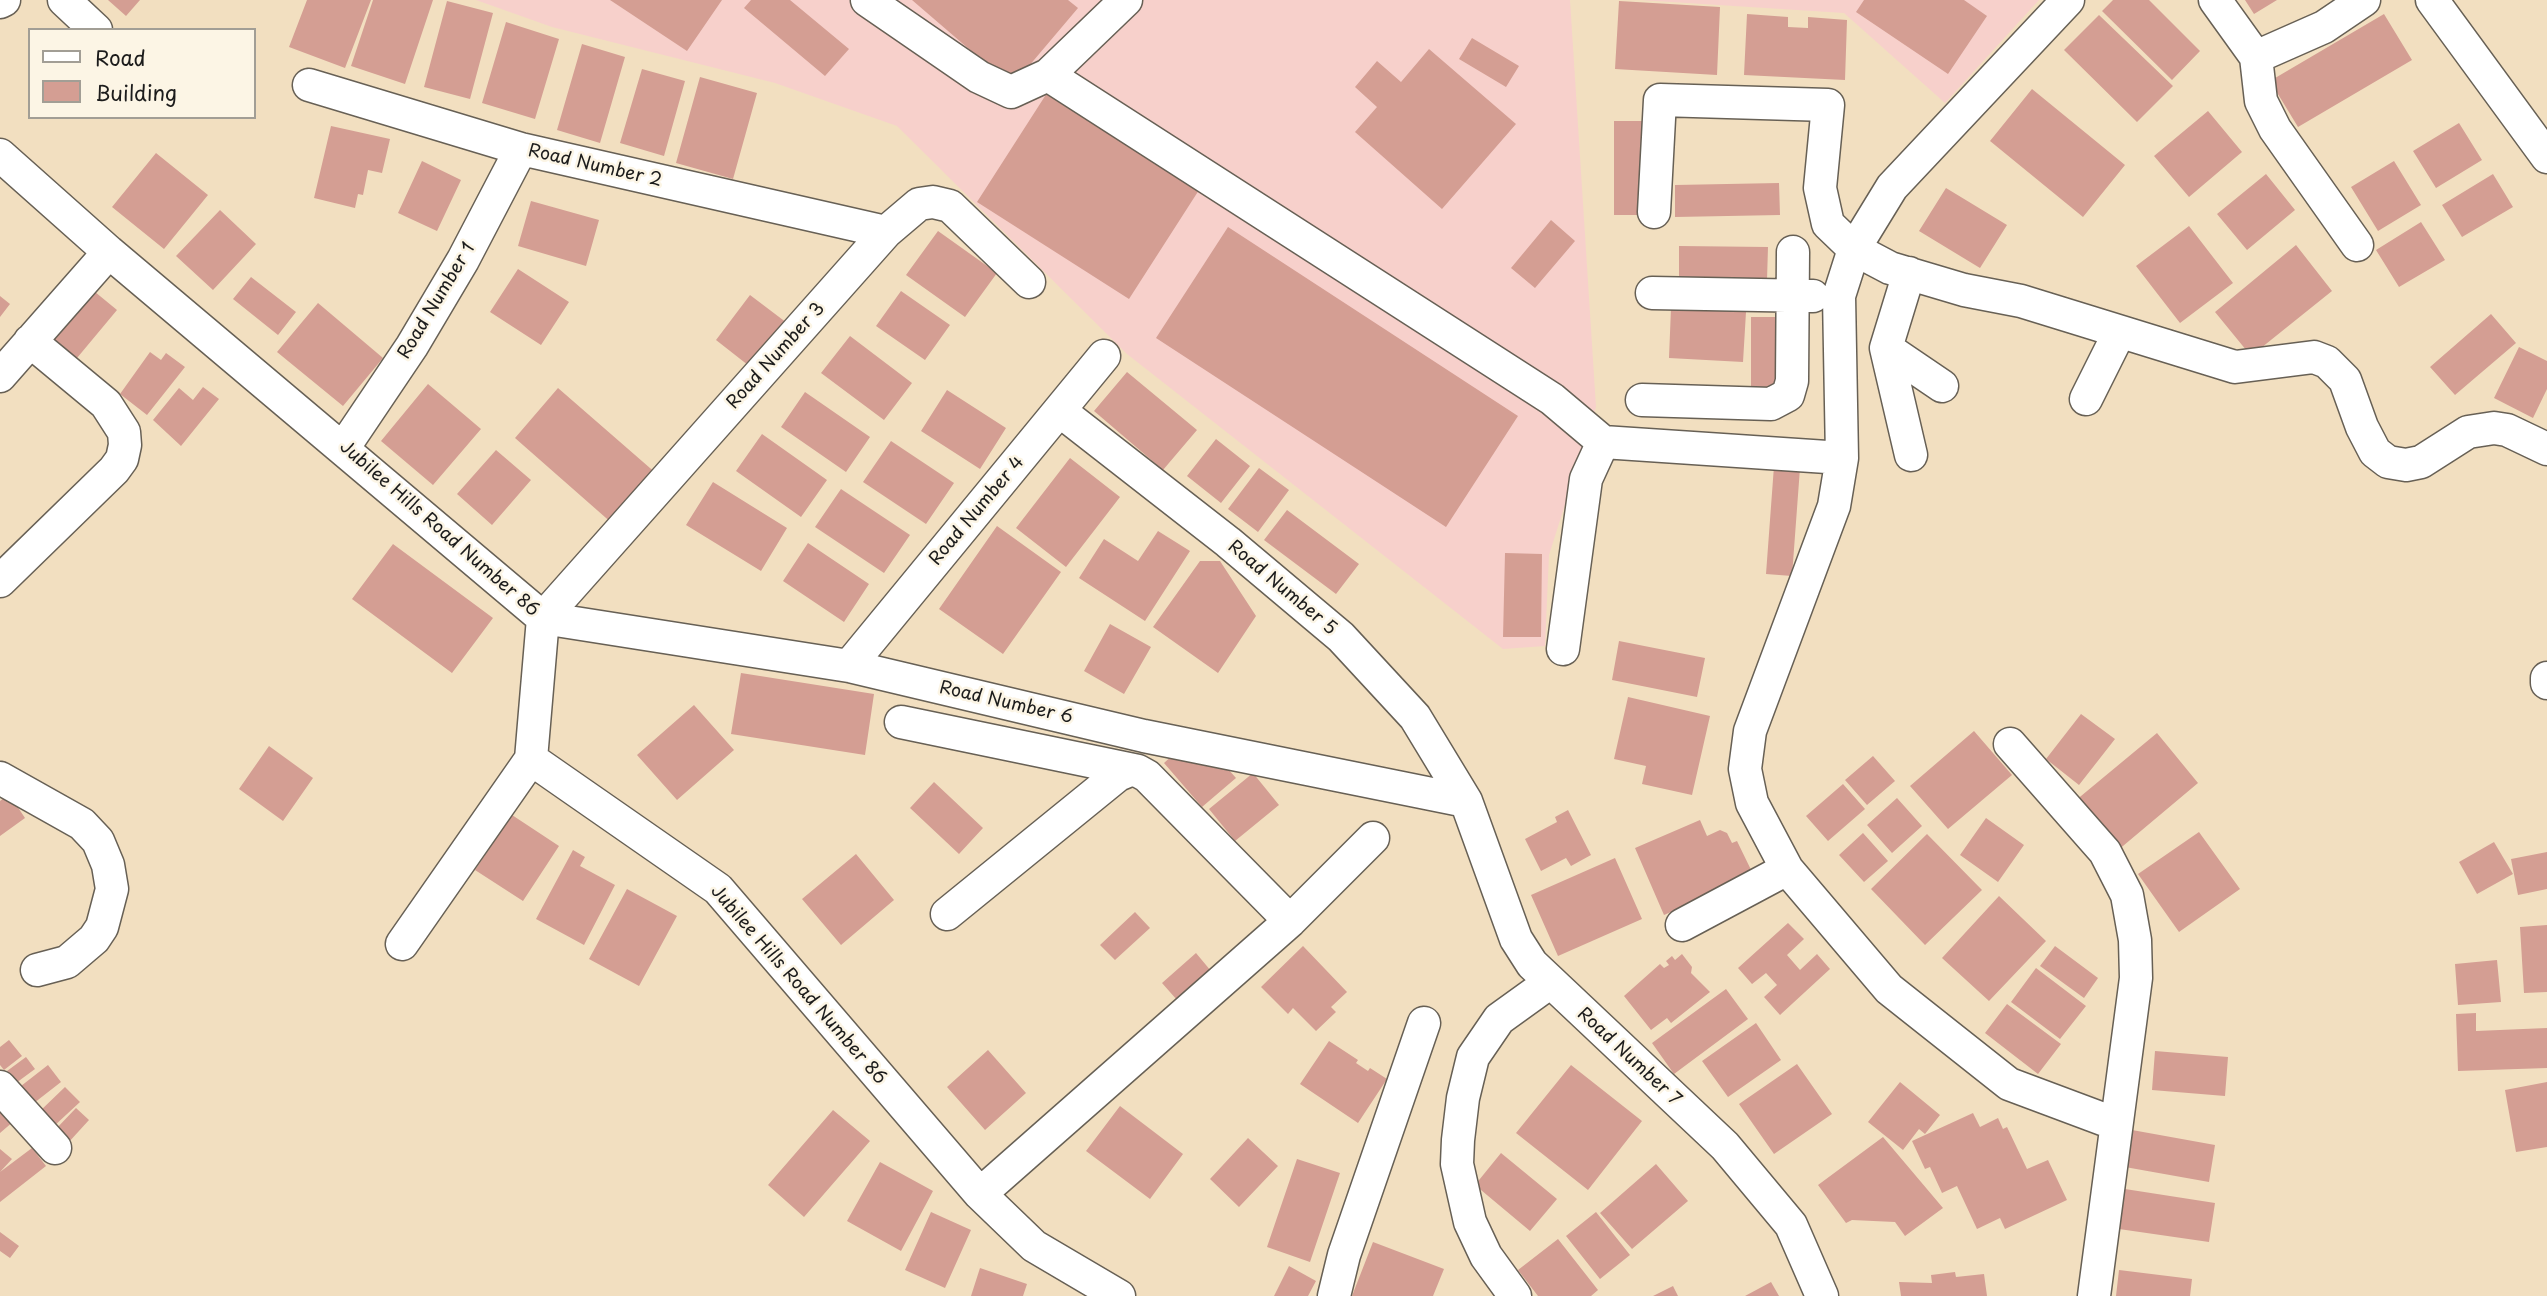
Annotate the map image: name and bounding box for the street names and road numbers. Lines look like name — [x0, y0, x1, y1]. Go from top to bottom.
street label: Road Number 2 — [526, 140, 664, 192]
street label: Road Number 1 — [394, 239, 480, 363]
street label: Road Number 3 — [723, 298, 829, 414]
street label: Jubilee Hills Road Number 86 — [335, 436, 543, 622]
street label: Road Number 4 — [925, 452, 1029, 570]
street label: Road Number 5 — [1223, 536, 1341, 640]
street label: Road Number 6 — [937, 677, 1075, 729]
street label: Jubilee Hills Road Number 86 — [705, 881, 891, 1089]
street label: Road Number 7 — [1573, 1003, 1685, 1111]

